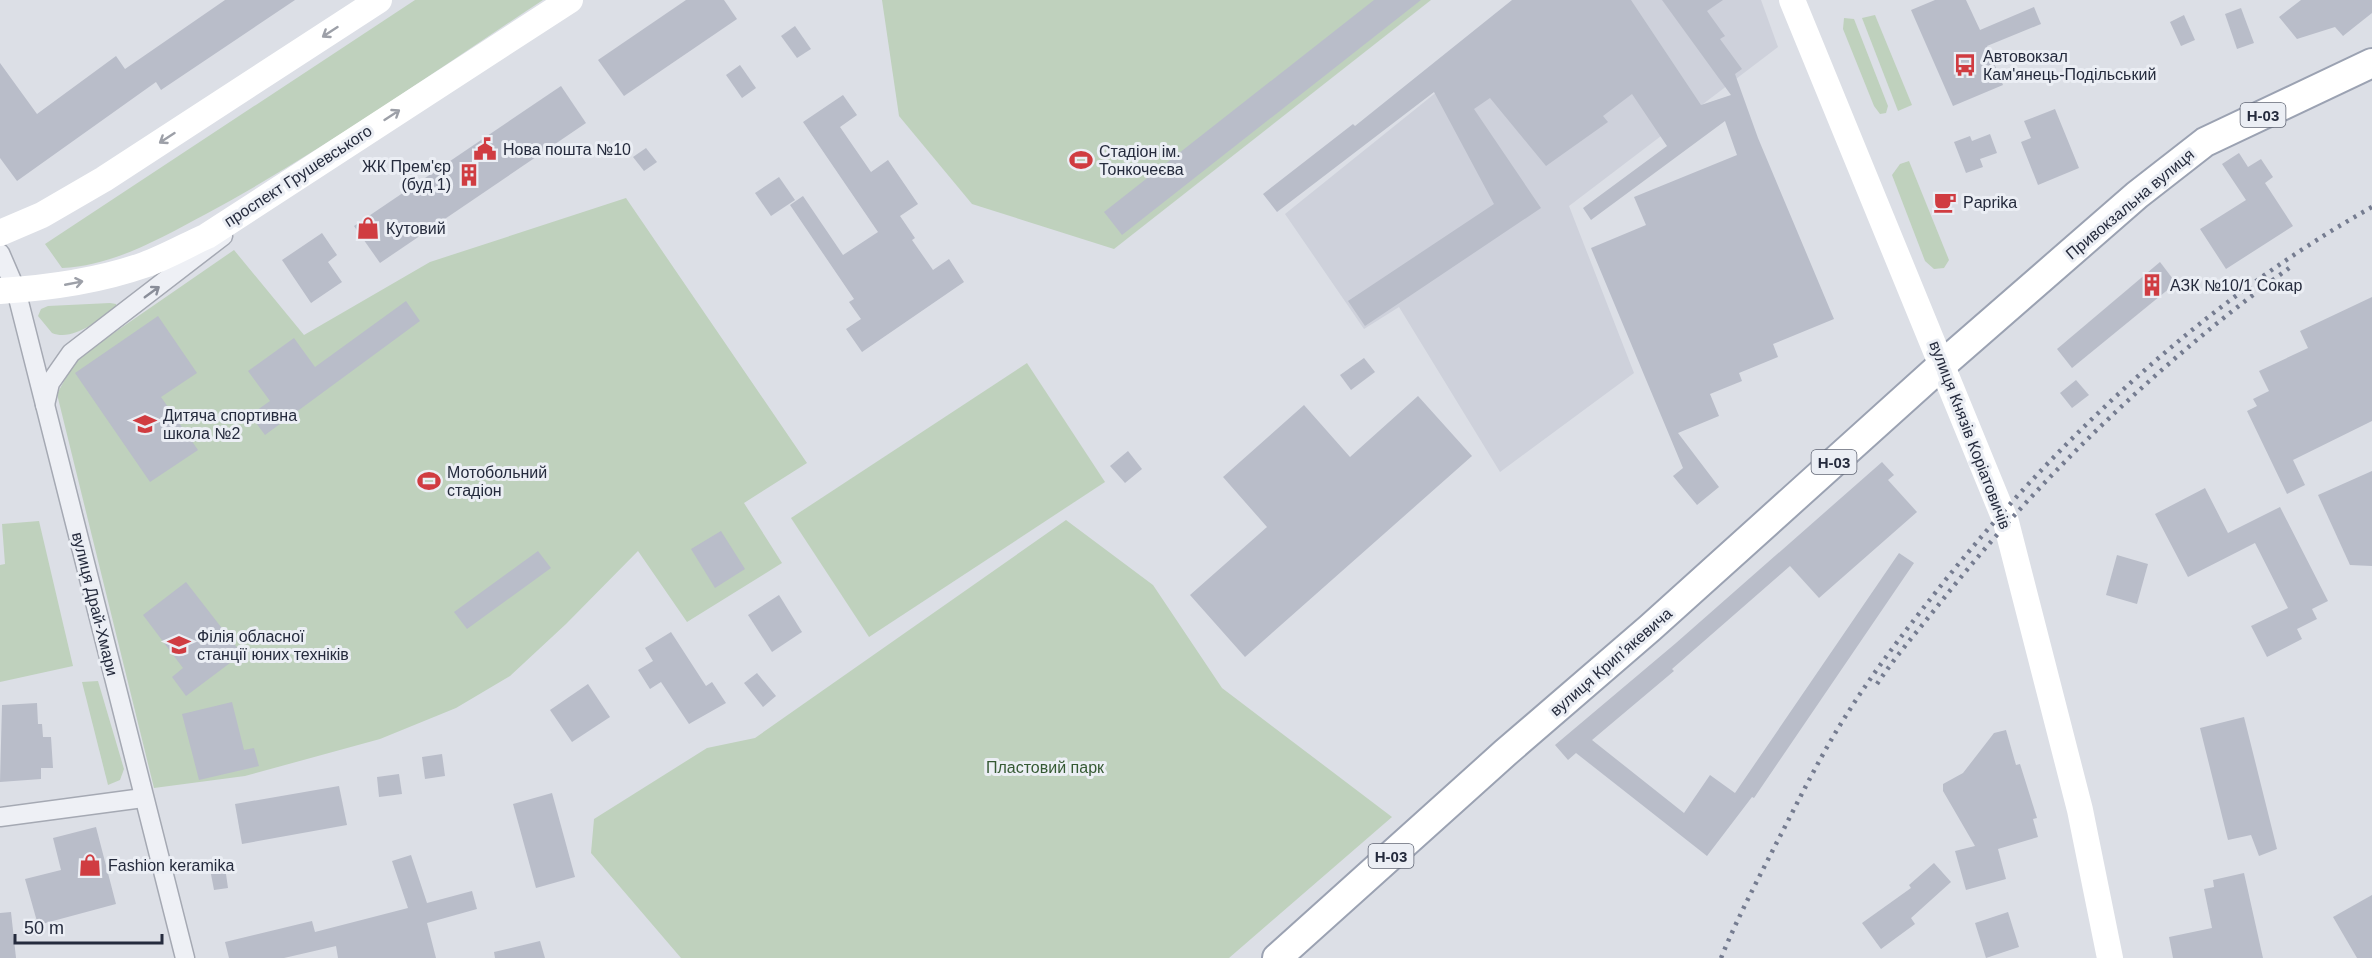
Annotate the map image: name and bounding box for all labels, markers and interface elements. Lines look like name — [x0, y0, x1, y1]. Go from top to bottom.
one-way arrow — [322, 26, 339, 38]
place label: Автовокзал Кам'янець-Подільський — [1983, 48, 2156, 83]
bus stop icon: Автовокзал Кам'янець-Подільський — [1952, 52, 1978, 78]
road number: Н-03 — [2240, 103, 2286, 127]
one-way arrow — [383, 109, 400, 121]
street label: проспект Грушевського — [221, 122, 375, 230]
one-way arrow — [159, 132, 176, 144]
public building icon: Нова пошта №10 — [472, 136, 498, 162]
place label: Нова пошта №10 — [503, 141, 631, 158]
place label: Стадіон ім. Тонкочеєва — [1099, 143, 1184, 178]
street label: Привокзальна вулиця — [2063, 146, 2197, 262]
sports icon: Стадіон ім. Тонкочеєва — [1068, 147, 1094, 173]
place label: ЖК Прем'єр (буд 1) — [362, 158, 451, 193]
building icon: ЖК Прем'єр (буд 1) — [456, 162, 482, 188]
cafe icon: Paprika — [1932, 189, 1958, 215]
place label: Paprika — [1963, 194, 2017, 211]
shop icon: Кутовий — [355, 215, 381, 241]
place label: Кутовий — [386, 220, 446, 237]
building icon: АЗК №10/1 Сокар — [2139, 272, 2165, 298]
one-way arrow — [64, 277, 83, 288]
place label: АЗК №10/1 Сокар — [2170, 277, 2302, 294]
one-way arrow — [144, 285, 160, 298]
street label: вулиця Князів Коріатовичів — [1926, 339, 2014, 531]
place label: Дитяча спортивна школа №2 — [163, 407, 297, 442]
school or university icon: Дитяча спортивна школа №2 — [132, 411, 158, 437]
road number: Н-03 — [1812, 450, 1856, 474]
place label: Мотобольний стадіон — [447, 464, 547, 499]
sports icon: Мотобольний стадіон — [416, 468, 442, 494]
street label: вулиця Драй-Хмари — [69, 530, 121, 678]
street label: вулиця Крипʼякевича — [1547, 605, 1675, 719]
place label: Філія обласної станції юних техніків — [197, 628, 349, 663]
school or university icon: Філія обласної станції юних техніків — [166, 632, 192, 658]
park label: Пластовий парк — [986, 759, 1105, 776]
road number: Н-03 — [1368, 844, 1414, 868]
shop icon: Fashion keramika — [77, 852, 103, 878]
place label: Fashion keramika — [108, 857, 234, 874]
scale bar — [15, 907, 162, 945]
text: 50 m — [24, 918, 64, 938]

